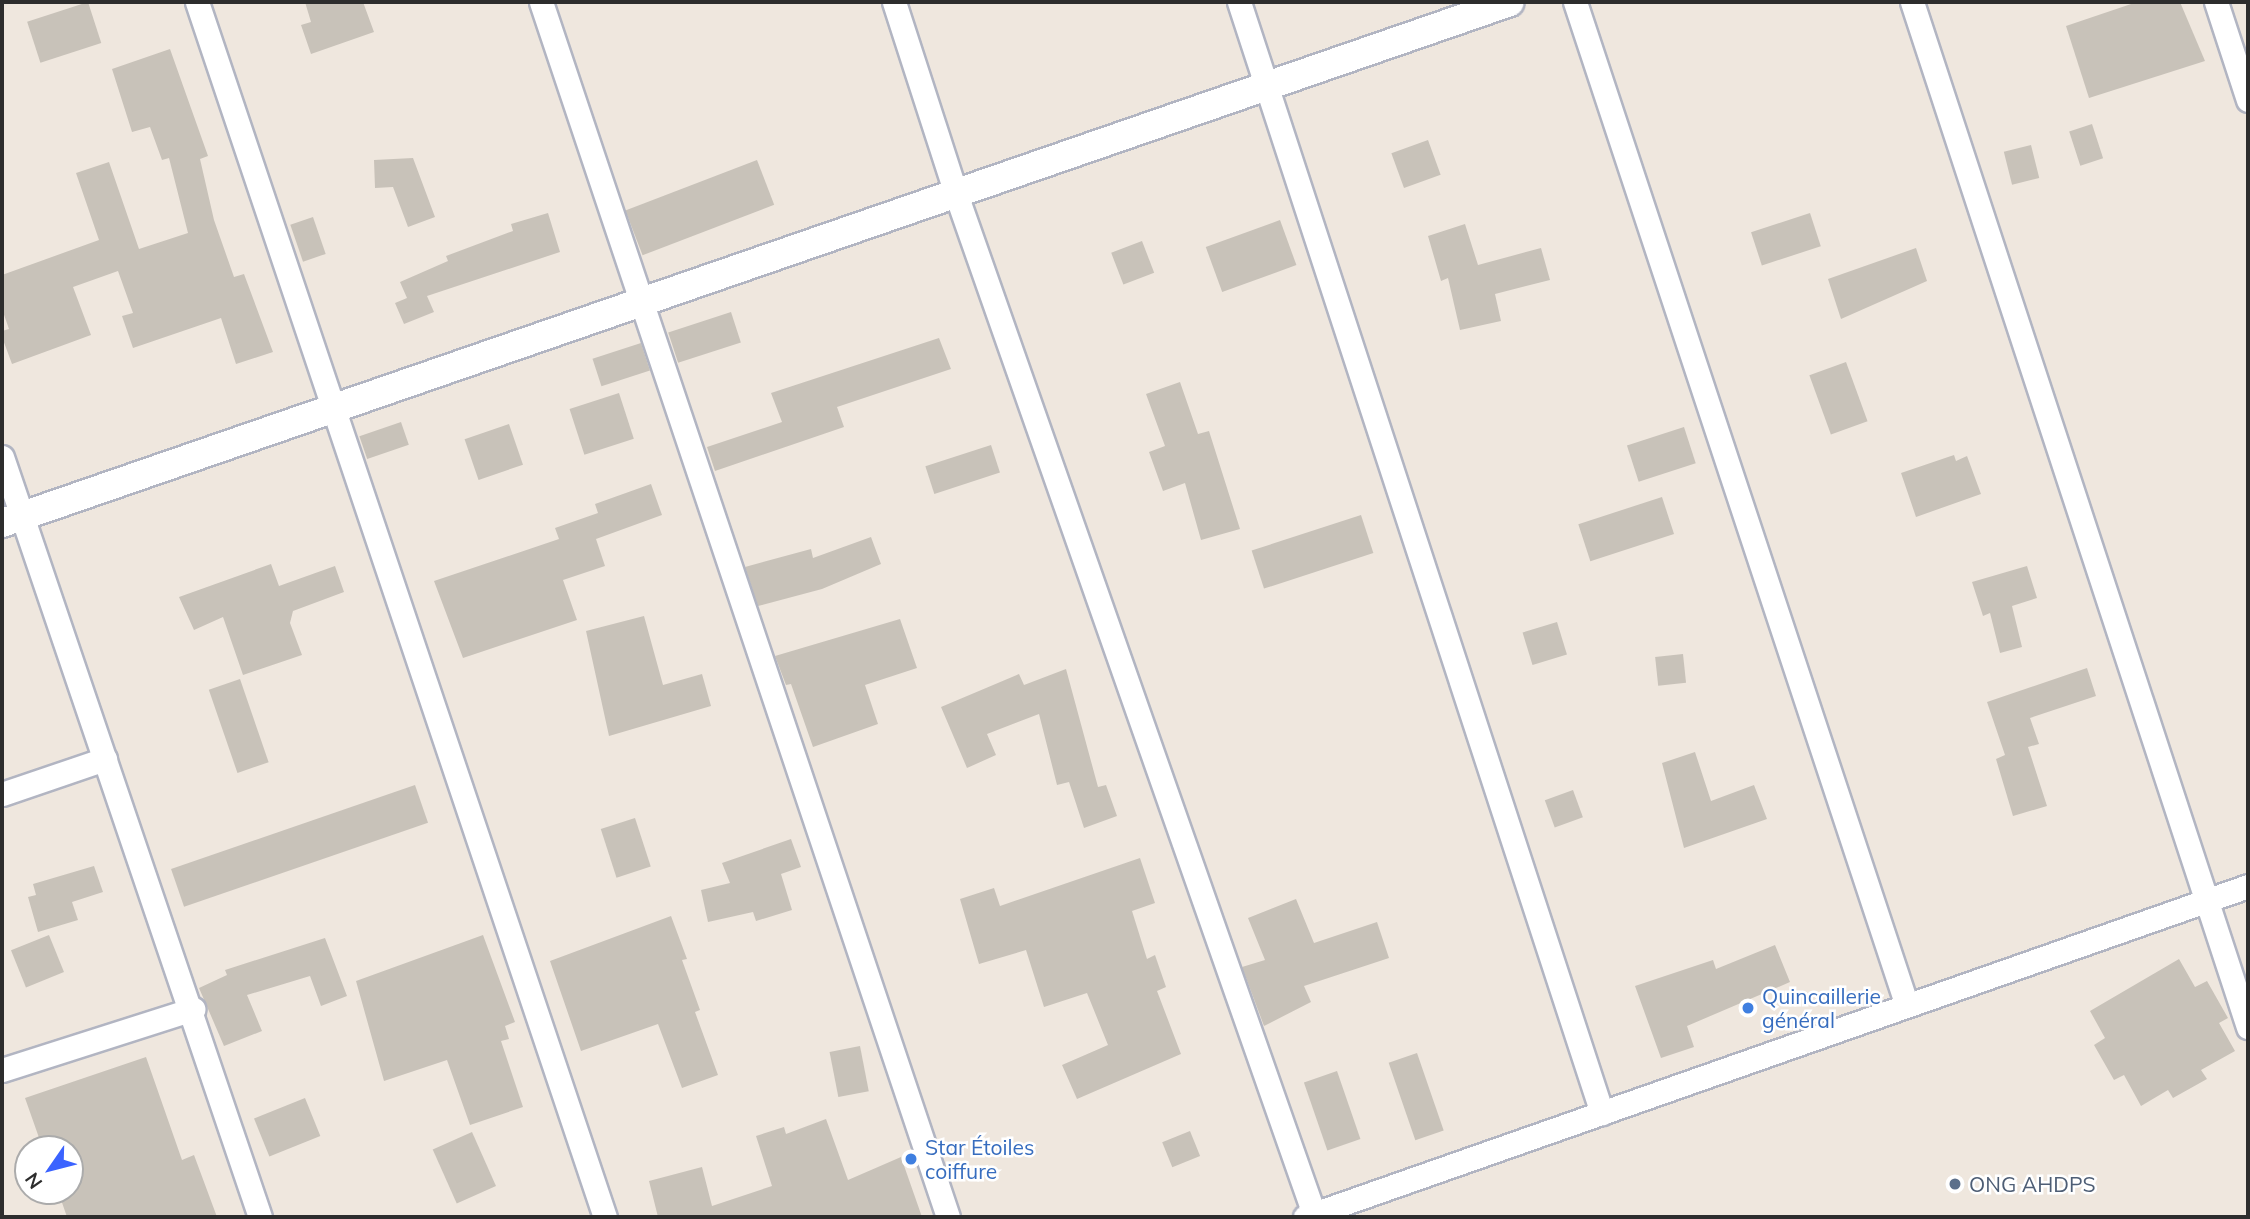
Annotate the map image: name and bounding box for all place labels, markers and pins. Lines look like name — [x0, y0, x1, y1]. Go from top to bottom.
place label: Quincaillerie général — [1762, 983, 1881, 1033]
marker: Quincaillerie général — [1740, 1000, 1756, 1016]
place label: Star Étoiles coiffure — [925, 1134, 1034, 1184]
marker: Star Étoiles coiffure — [903, 1151, 919, 1167]
place label: ONG AHDPS — [1969, 1171, 2096, 1197]
marker: ONG AHDPS — [1947, 1176, 1963, 1192]

